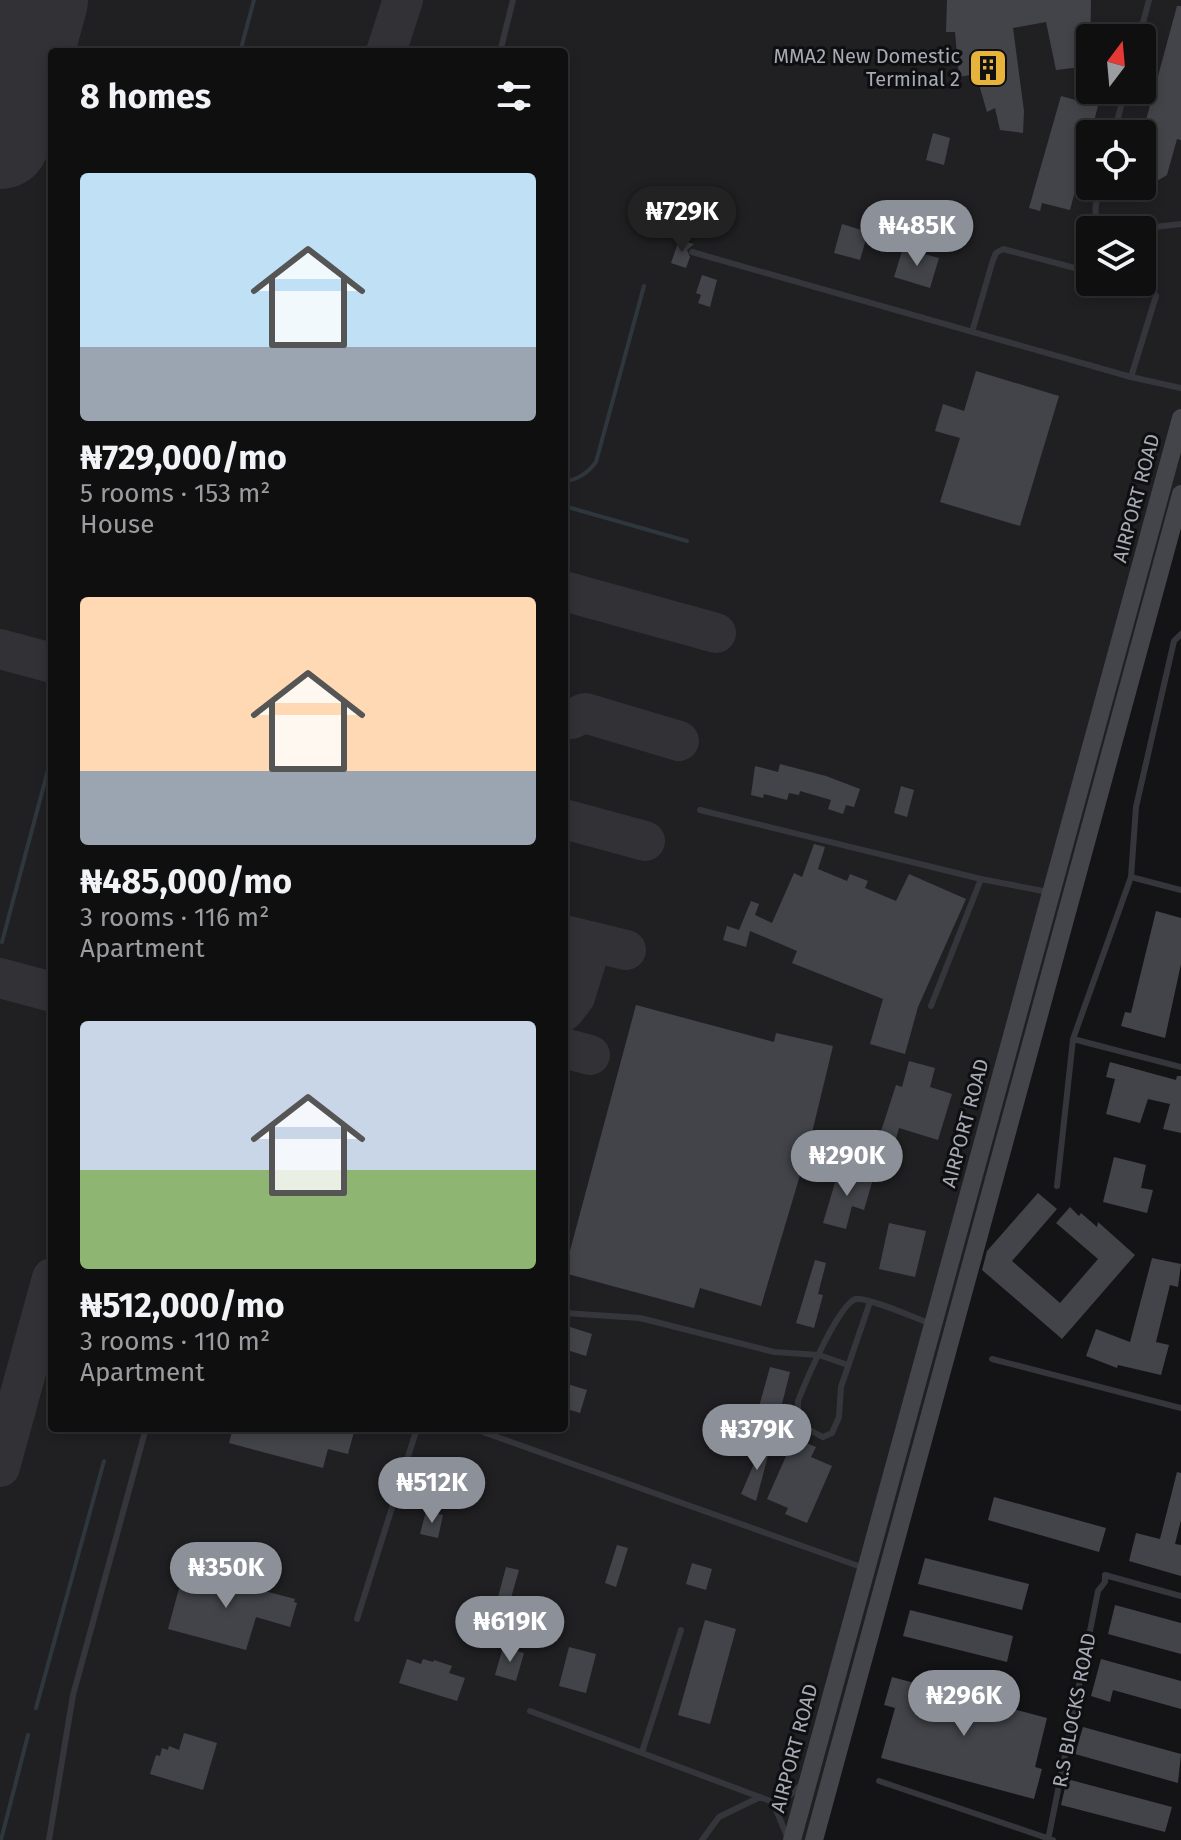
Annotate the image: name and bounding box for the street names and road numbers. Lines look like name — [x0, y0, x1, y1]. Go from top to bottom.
street label: AIRPORT ROAD — [1107, 431, 1165, 565]
street label: AIRPORT ROAD — [936, 1056, 994, 1190]
street label: R.S BLOCKS ROAD — [1047, 1631, 1101, 1789]
street label: AIRPORT ROAD — [765, 1681, 823, 1815]

